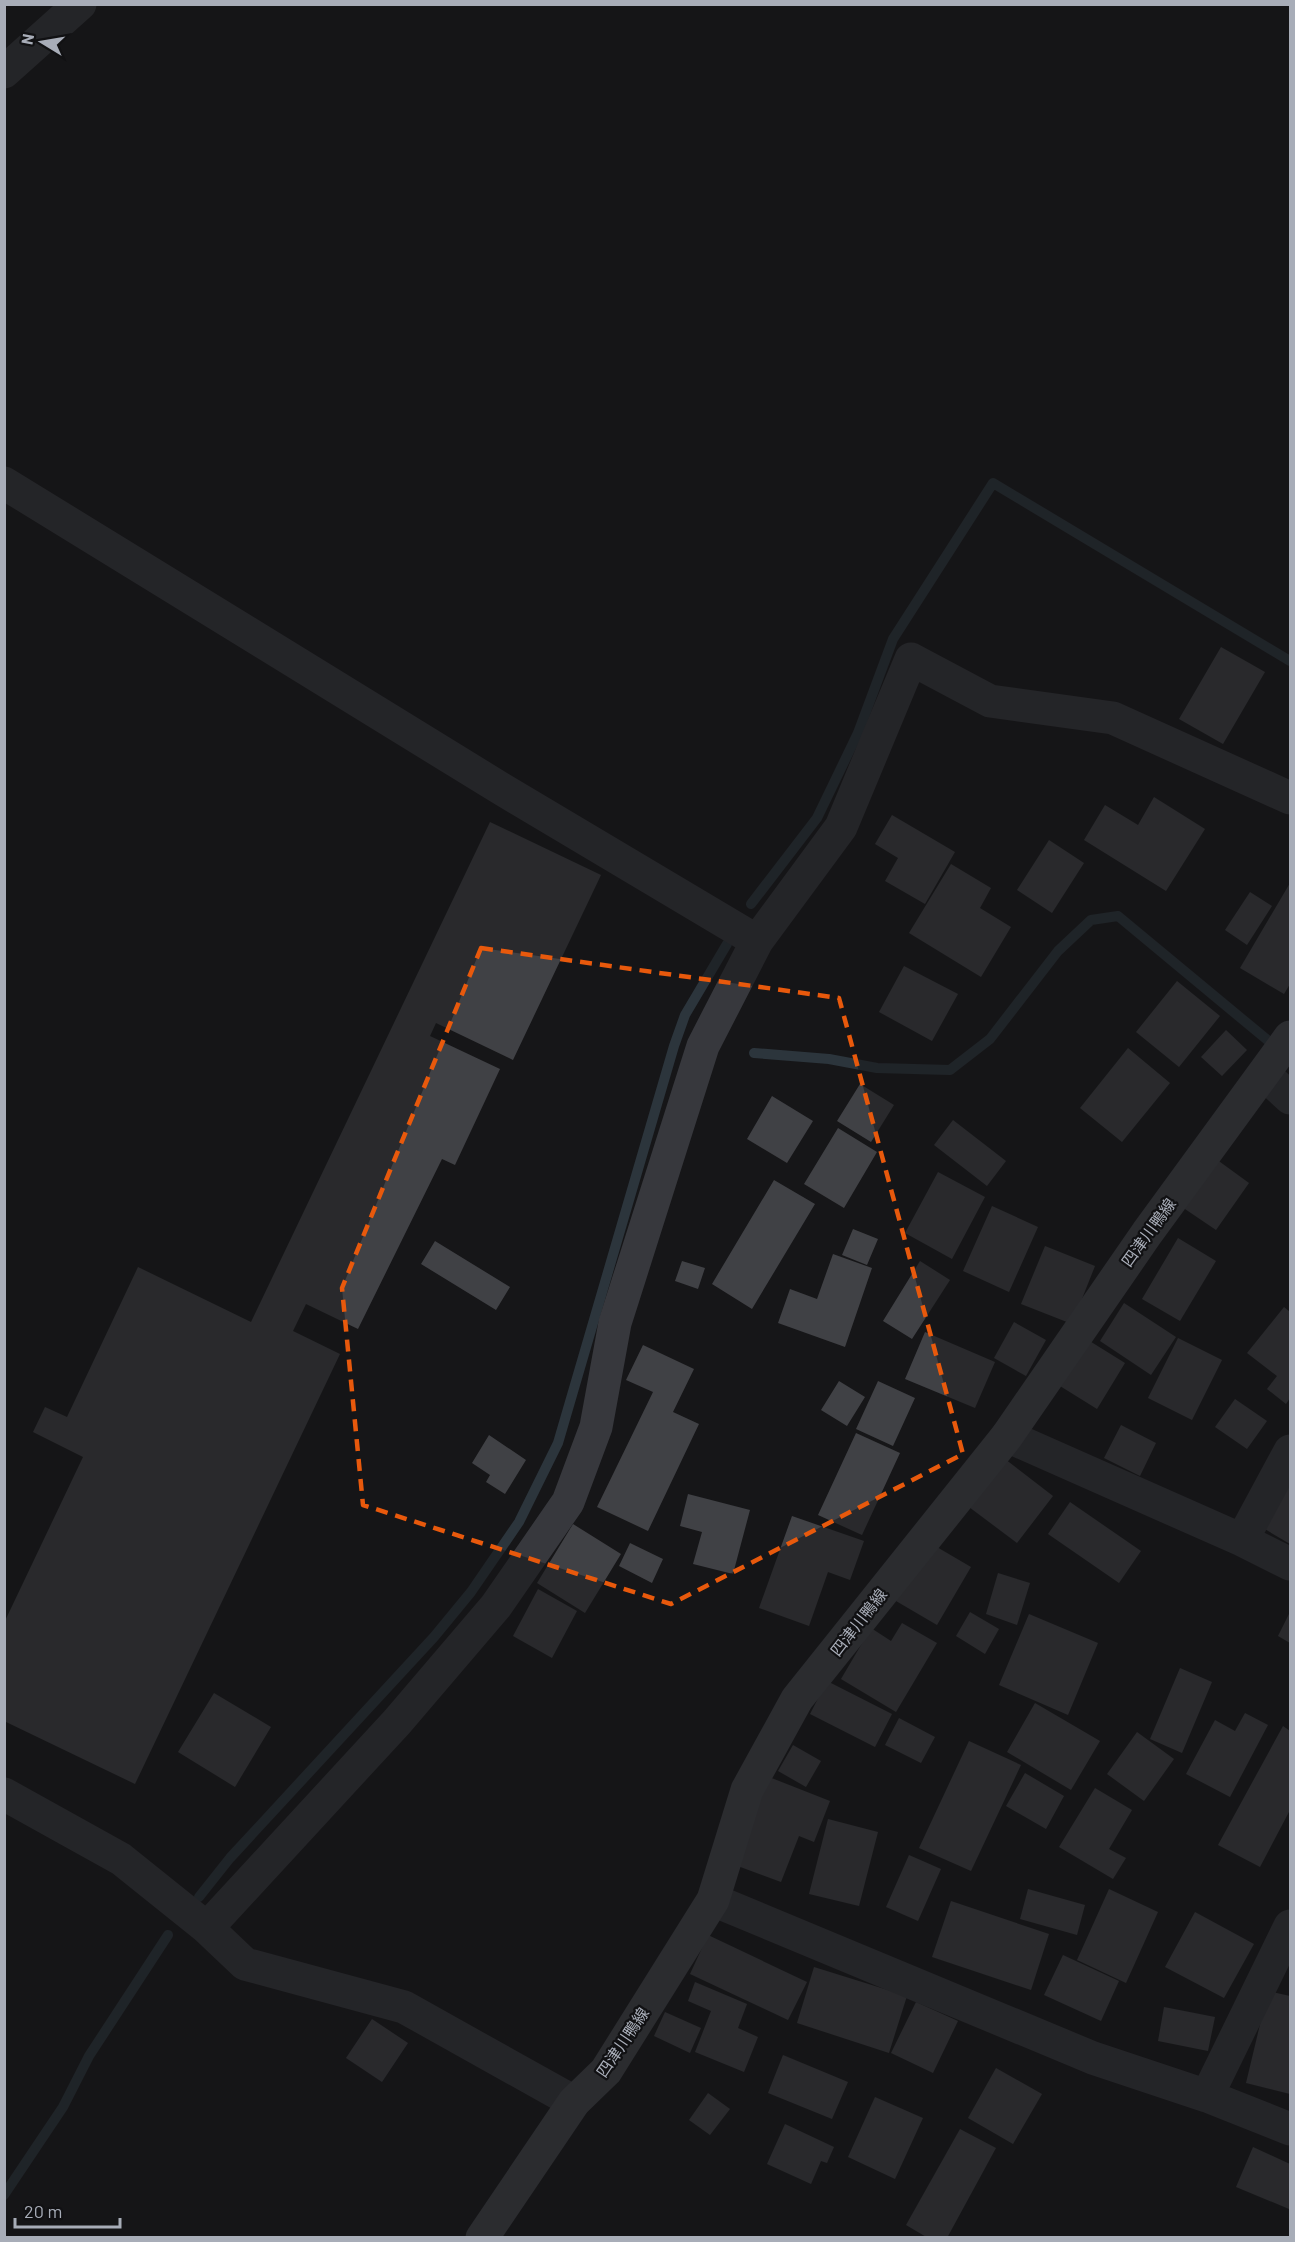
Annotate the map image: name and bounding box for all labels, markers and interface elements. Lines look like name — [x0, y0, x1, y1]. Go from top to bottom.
north arrow — [12, 12, 72, 72]
text: N — [16, 32, 37, 46]
street label: 四津川鴨線 — [1117, 1194, 1179, 1270]
street label: 四津川鴨線 — [826, 1585, 890, 1659]
street label: 四津川鴨線 — [592, 2004, 652, 2080]
scale bar — [15, 2191, 120, 2229]
text: 20 m — [24, 2200, 62, 2222]

